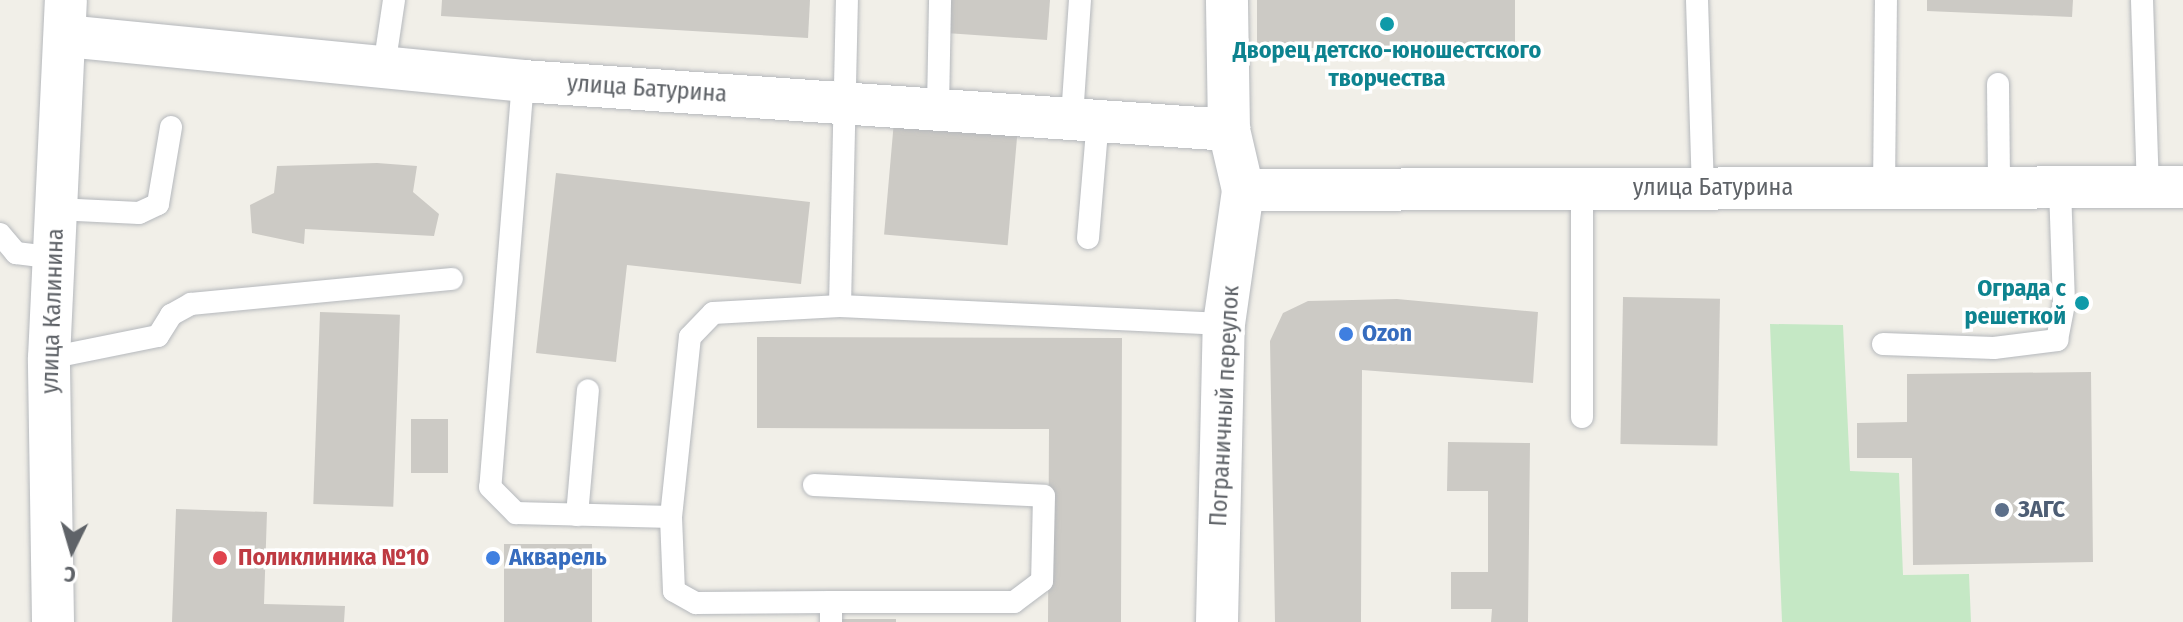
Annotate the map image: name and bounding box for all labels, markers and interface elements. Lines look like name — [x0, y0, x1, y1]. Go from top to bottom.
marker: Дворец детско-юношестского творчества — [1378, 15, 1396, 33]
place label: Дворец детско-юношестского творчества — [1233, 37, 1541, 93]
street label: улица Батурина — [566, 69, 728, 109]
street label: улица Батурина — [1633, 174, 1793, 202]
street label: улица Калинина — [36, 228, 70, 394]
place label: Ограда с решеткой — [1965, 275, 2066, 331]
street label: Пограничный переулок — [1204, 285, 1246, 527]
marker: Ограда с решеткой — [2073, 294, 2091, 312]
place label: Ozon — [1362, 320, 1412, 348]
marker: Ozon — [1337, 325, 1355, 343]
place label: ЗАГС — [2018, 496, 2065, 524]
marker: ЗАГС — [1993, 501, 2011, 519]
north arrow — [32, 510, 112, 590]
place label: Поликлиника №10 — [238, 544, 429, 572]
place label: Акварель — [509, 544, 607, 572]
marker: Поликлиника №10 — [209, 547, 231, 569]
marker: Акварель — [484, 549, 502, 567]
text: С — [63, 560, 77, 588]

